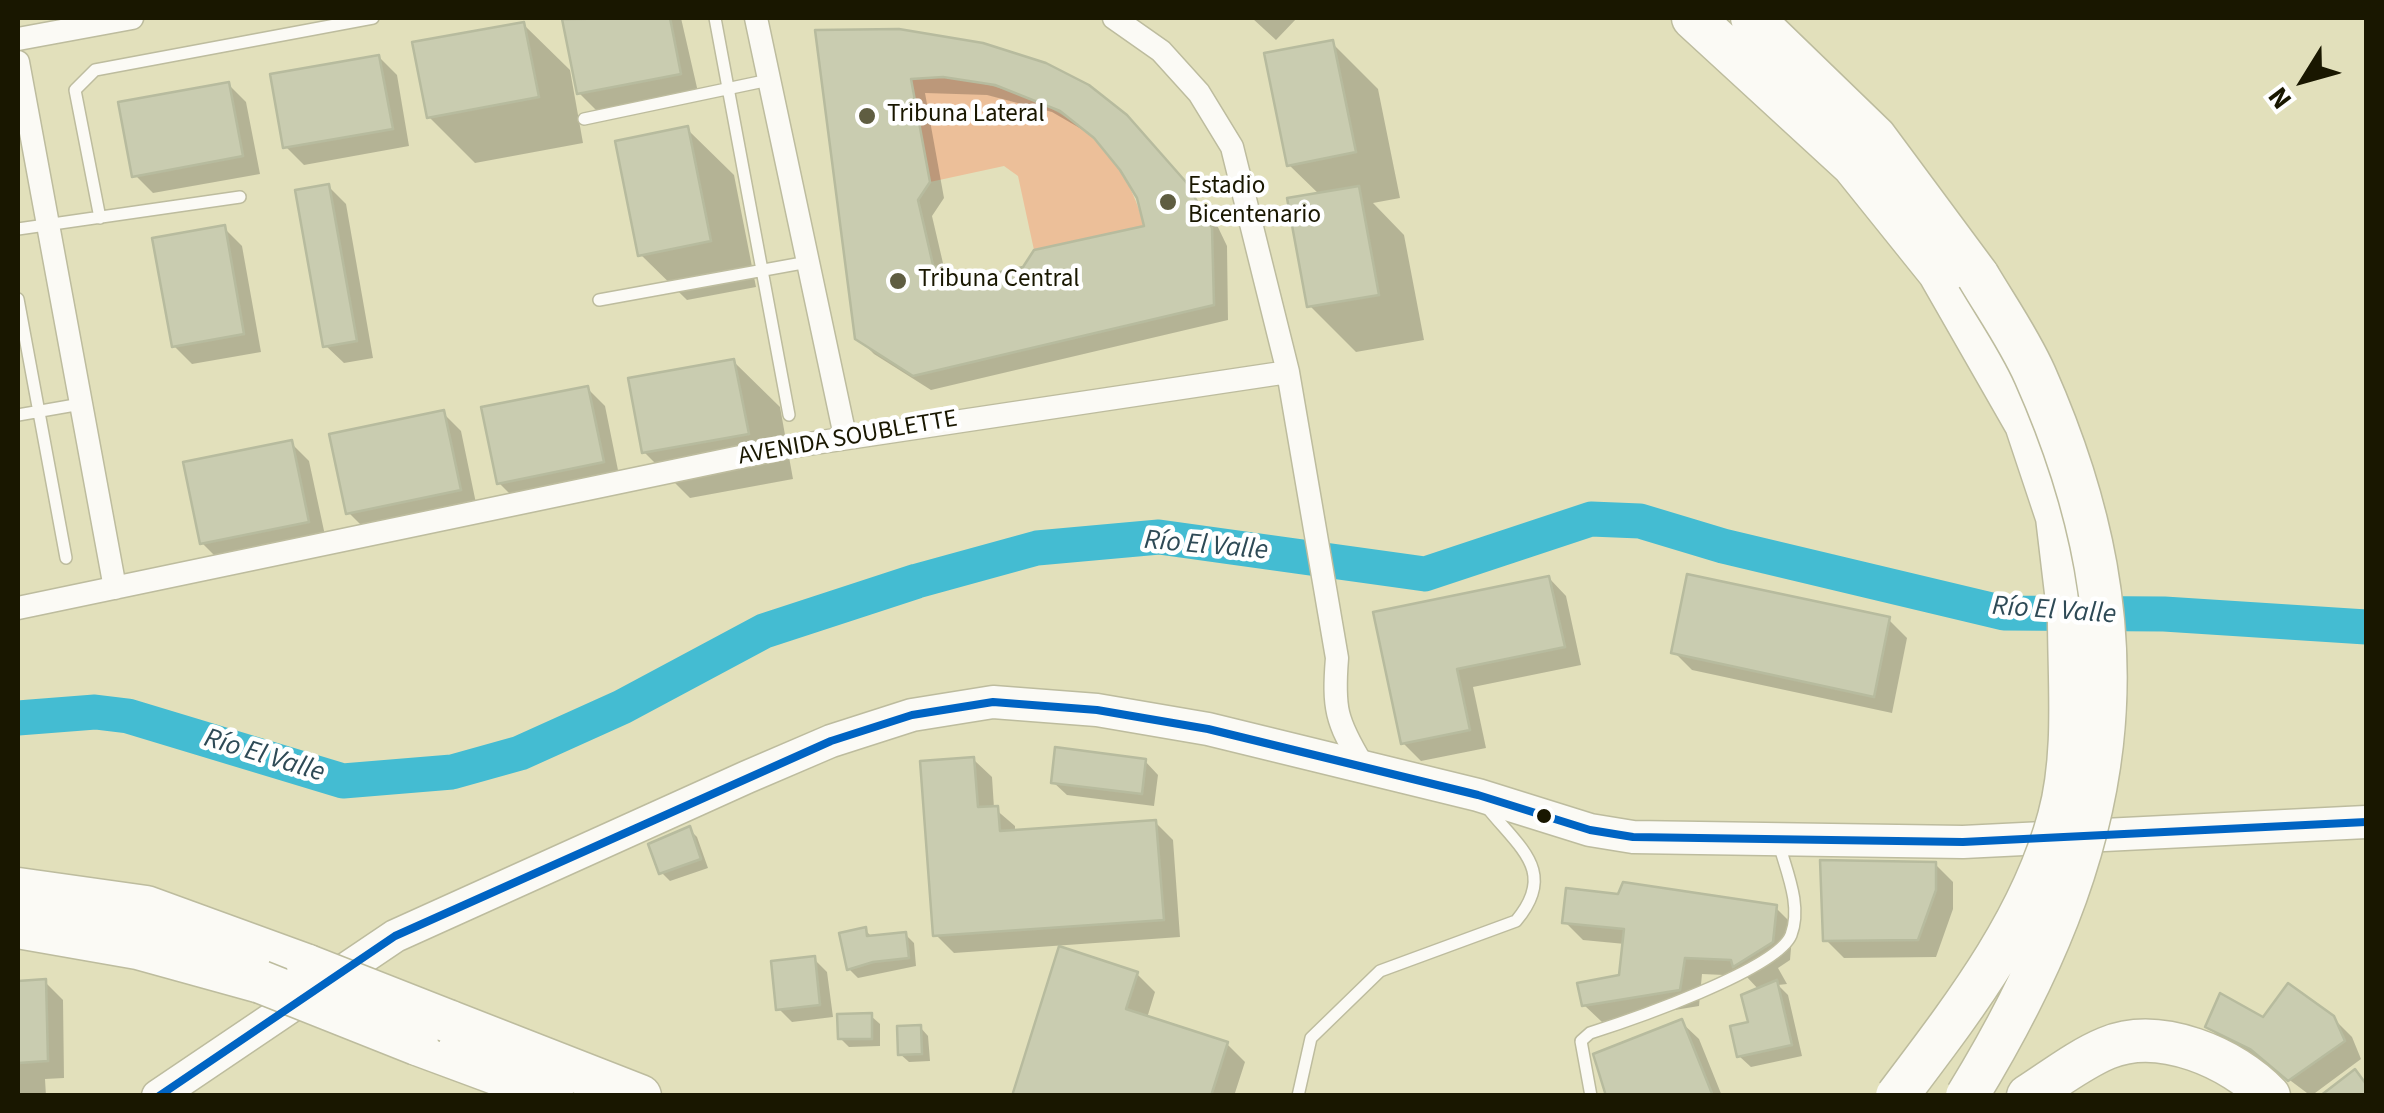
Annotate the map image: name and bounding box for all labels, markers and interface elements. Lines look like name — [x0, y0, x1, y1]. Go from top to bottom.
north arrow — [2254, 30, 2354, 130]
text: N — [2258, 79, 2302, 118]
place label: Tribuna Lateral — [887, 101, 1045, 131]
marker: Tribuna Lateral — [856, 105, 878, 127]
place label: Estadio Bicentenario — [1188, 173, 1321, 232]
marker: Estadio Bicentenario — [1157, 191, 1179, 213]
place label: Tribuna Central — [918, 266, 1080, 296]
marker: Tribuna Central — [887, 270, 909, 292]
street label: AVENIDA SOUBLETTE — [736, 405, 960, 473]
water label: Río El Valle — [1143, 525, 1269, 569]
water label: Río El Valle — [1991, 591, 2117, 633]
water label: Río El Valle — [200, 723, 328, 791]
unlabelled marker — [1534, 806, 1554, 826]

